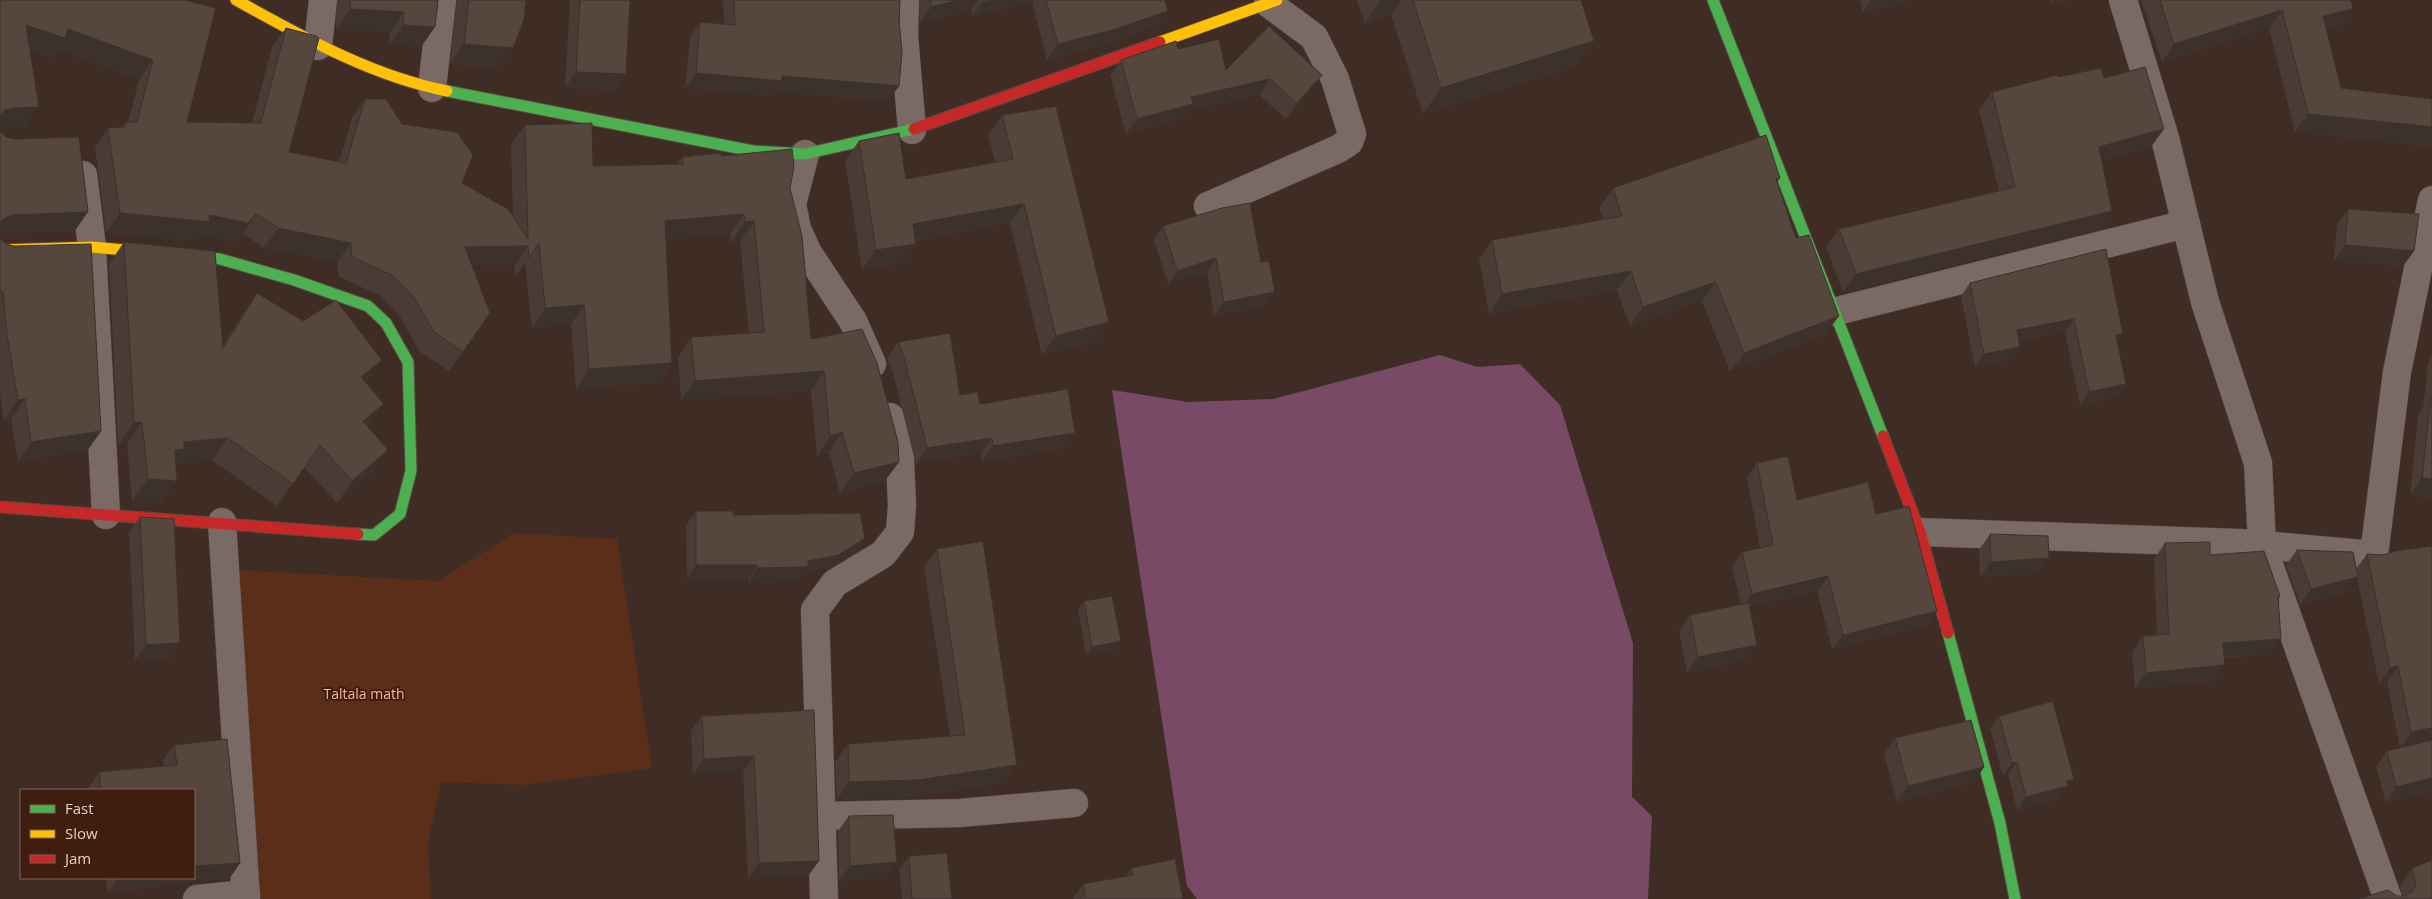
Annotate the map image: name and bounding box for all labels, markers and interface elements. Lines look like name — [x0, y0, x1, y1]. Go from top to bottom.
park label: Taltala math — [323, 684, 405, 703]
legend — [20, 789, 195, 879]
text: Fast — [65, 798, 94, 818]
text: Slow — [65, 823, 98, 843]
text: Jam — [63, 848, 91, 868]

